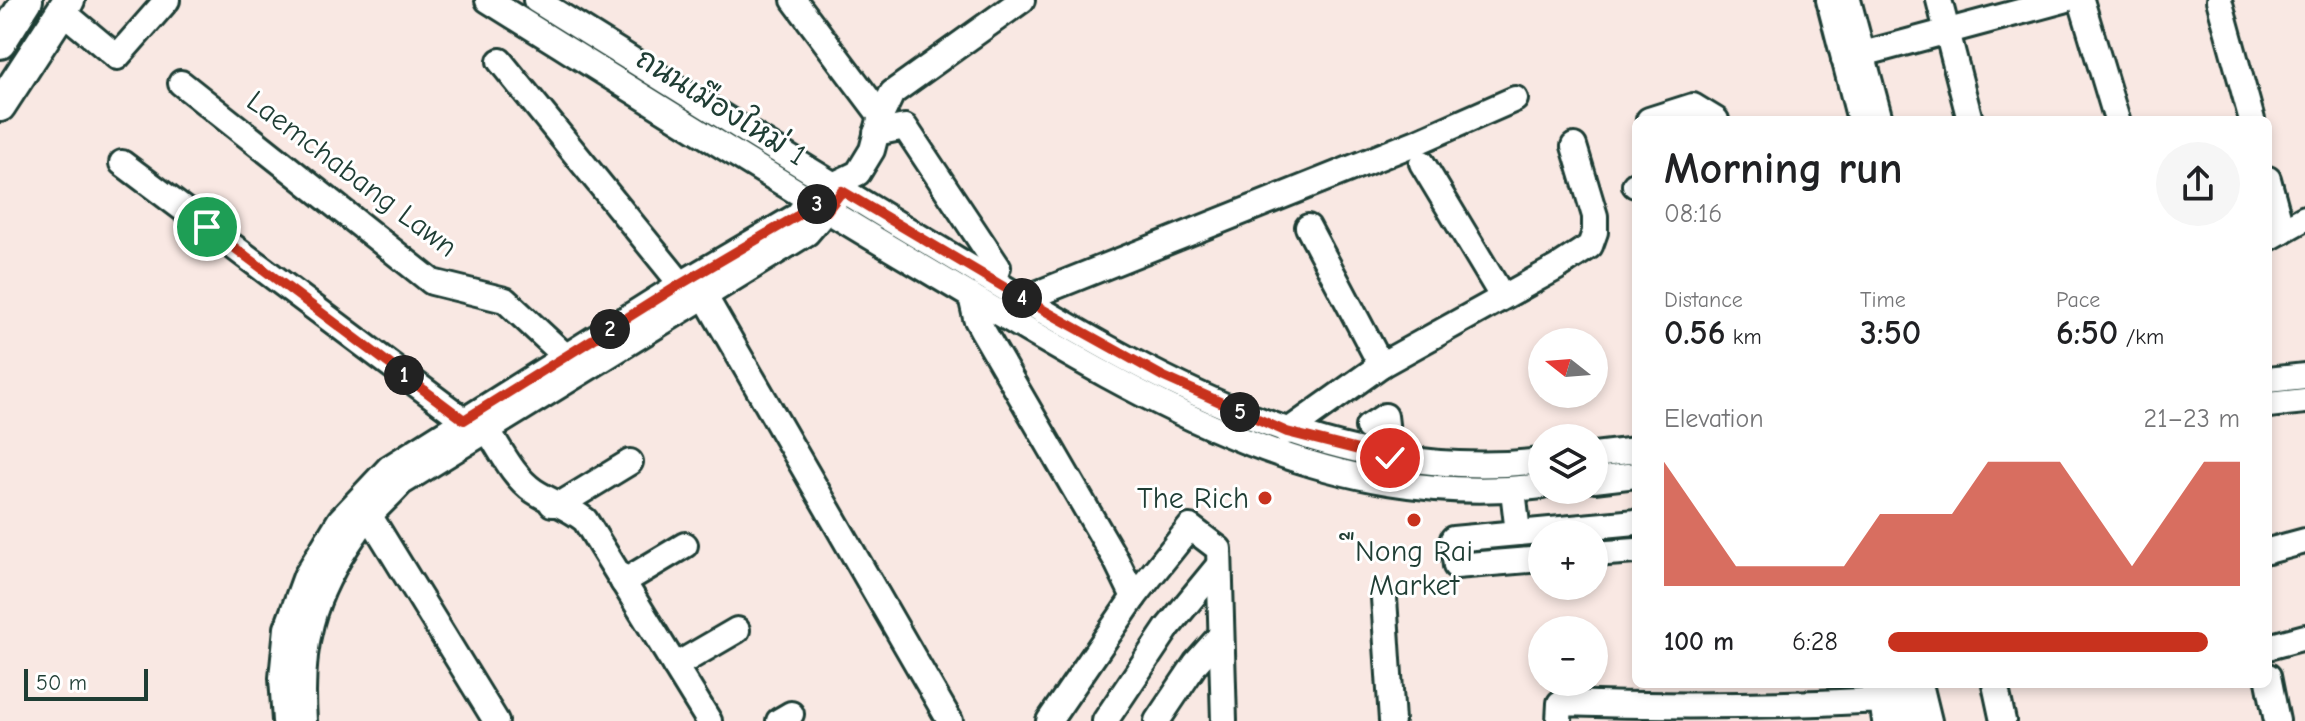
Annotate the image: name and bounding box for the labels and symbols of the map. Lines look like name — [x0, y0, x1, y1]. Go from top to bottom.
street label: ถนนเมืองใหม่ 1 — [629, 38, 814, 173]
street label: Laemchabang Lawn — [240, 83, 464, 265]
pin: 3 — [797, 184, 837, 224]
pin — [173, 193, 241, 261]
pin: 4 — [1002, 278, 1042, 318]
pin: 2 — [590, 309, 630, 349]
north arrow — [1528, 328, 1608, 408]
pin: 1 — [384, 355, 424, 395]
pin: 5 — [1220, 392, 1260, 432]
pin — [1356, 424, 1424, 492]
place label: The Rich — [1137, 481, 1249, 516]
marker: The Rich — [1256, 489, 1274, 507]
marker: ืNong Rai Market — [1405, 511, 1423, 529]
place label: ืNong Rai Market — [1339, 532, 1473, 603]
scale bar — [24, 665, 148, 701]

